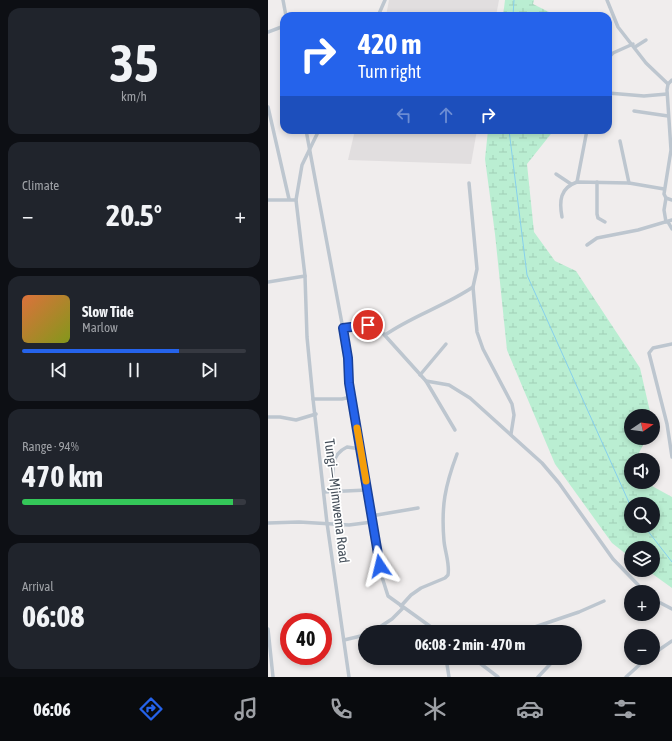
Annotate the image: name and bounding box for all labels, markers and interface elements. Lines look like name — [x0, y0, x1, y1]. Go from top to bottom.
icon: right — [292, 28, 344, 80]
text: 420 m — [358, 28, 421, 60]
text: 35 — [110, 33, 158, 93]
text: Turn right — [358, 61, 421, 82]
text: km/h — [121, 89, 147, 104]
icon: left — [393, 104, 415, 126]
icon: ahead — [435, 104, 457, 126]
icon: right — [477, 104, 499, 126]
text: Climate — [22, 178, 59, 193]
text: 20.5° — [106, 198, 162, 232]
text: − — [22, 202, 33, 228]
text: + — [235, 202, 246, 228]
text: Slow Tide — [82, 303, 134, 320]
pin — [351, 308, 385, 342]
icon: arrive — [357, 314, 379, 336]
text: Marlow — [82, 320, 118, 335]
icon: previous — [48, 359, 70, 381]
icon: pause — [123, 359, 145, 381]
icon: next — [198, 359, 220, 381]
north arrow — [624, 409, 660, 445]
map controls — [624, 409, 660, 665]
street label: Tungi—Mjimwema Road — [321, 438, 353, 564]
text: Range · 94% — [22, 439, 79, 454]
button: sound — [624, 453, 660, 489]
text: 470 km — [22, 459, 103, 493]
button: search — [624, 497, 660, 533]
button: layers — [624, 541, 660, 577]
position arrow — [359, 545, 401, 587]
text: Arrival — [22, 579, 54, 594]
button: + — [624, 585, 660, 621]
text: 06:08 — [22, 599, 84, 633]
speed limit sign: 40 — [280, 613, 332, 665]
button: − — [624, 629, 660, 665]
text: 06:08 · 2 min · 470 m — [415, 636, 525, 653]
icon: directions — [137, 695, 165, 723]
icon: music — [232, 695, 260, 723]
icon: phone — [327, 695, 355, 723]
icon: climate — [421, 695, 449, 723]
icon: car — [516, 695, 544, 723]
icon: filters — [611, 695, 639, 723]
text: 06:06 — [33, 699, 71, 720]

